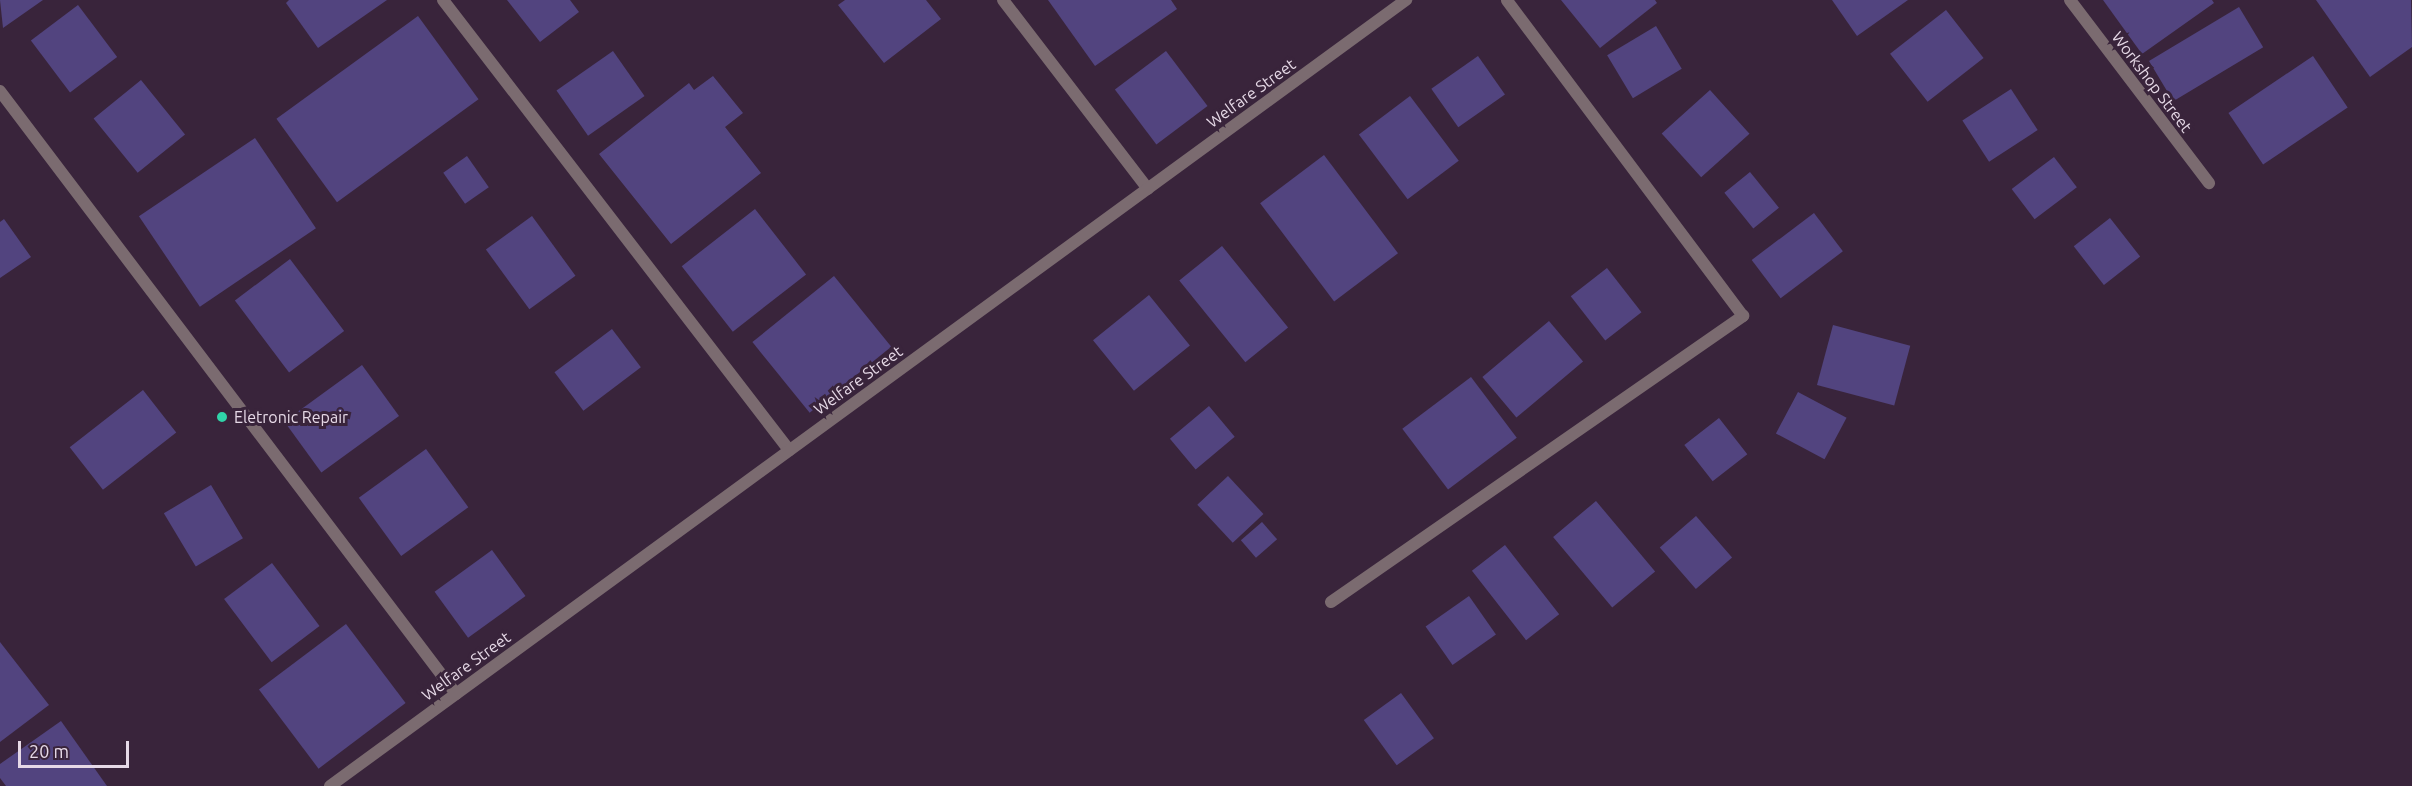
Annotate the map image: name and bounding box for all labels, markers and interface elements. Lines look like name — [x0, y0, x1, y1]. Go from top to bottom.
street label: Workshop Street — [2108, 28, 2196, 136]
street label: Welfare Street — [1203, 54, 1299, 132]
street label: Welfare Street — [810, 341, 906, 419]
place label: Eletronic Repair — [234, 407, 348, 427]
marker: Eletronic Repair — [215, 410, 229, 424]
street label: Welfare Street — [418, 627, 514, 705]
scale bar — [21, 729, 132, 767]
text: 20 m — [29, 741, 69, 761]

